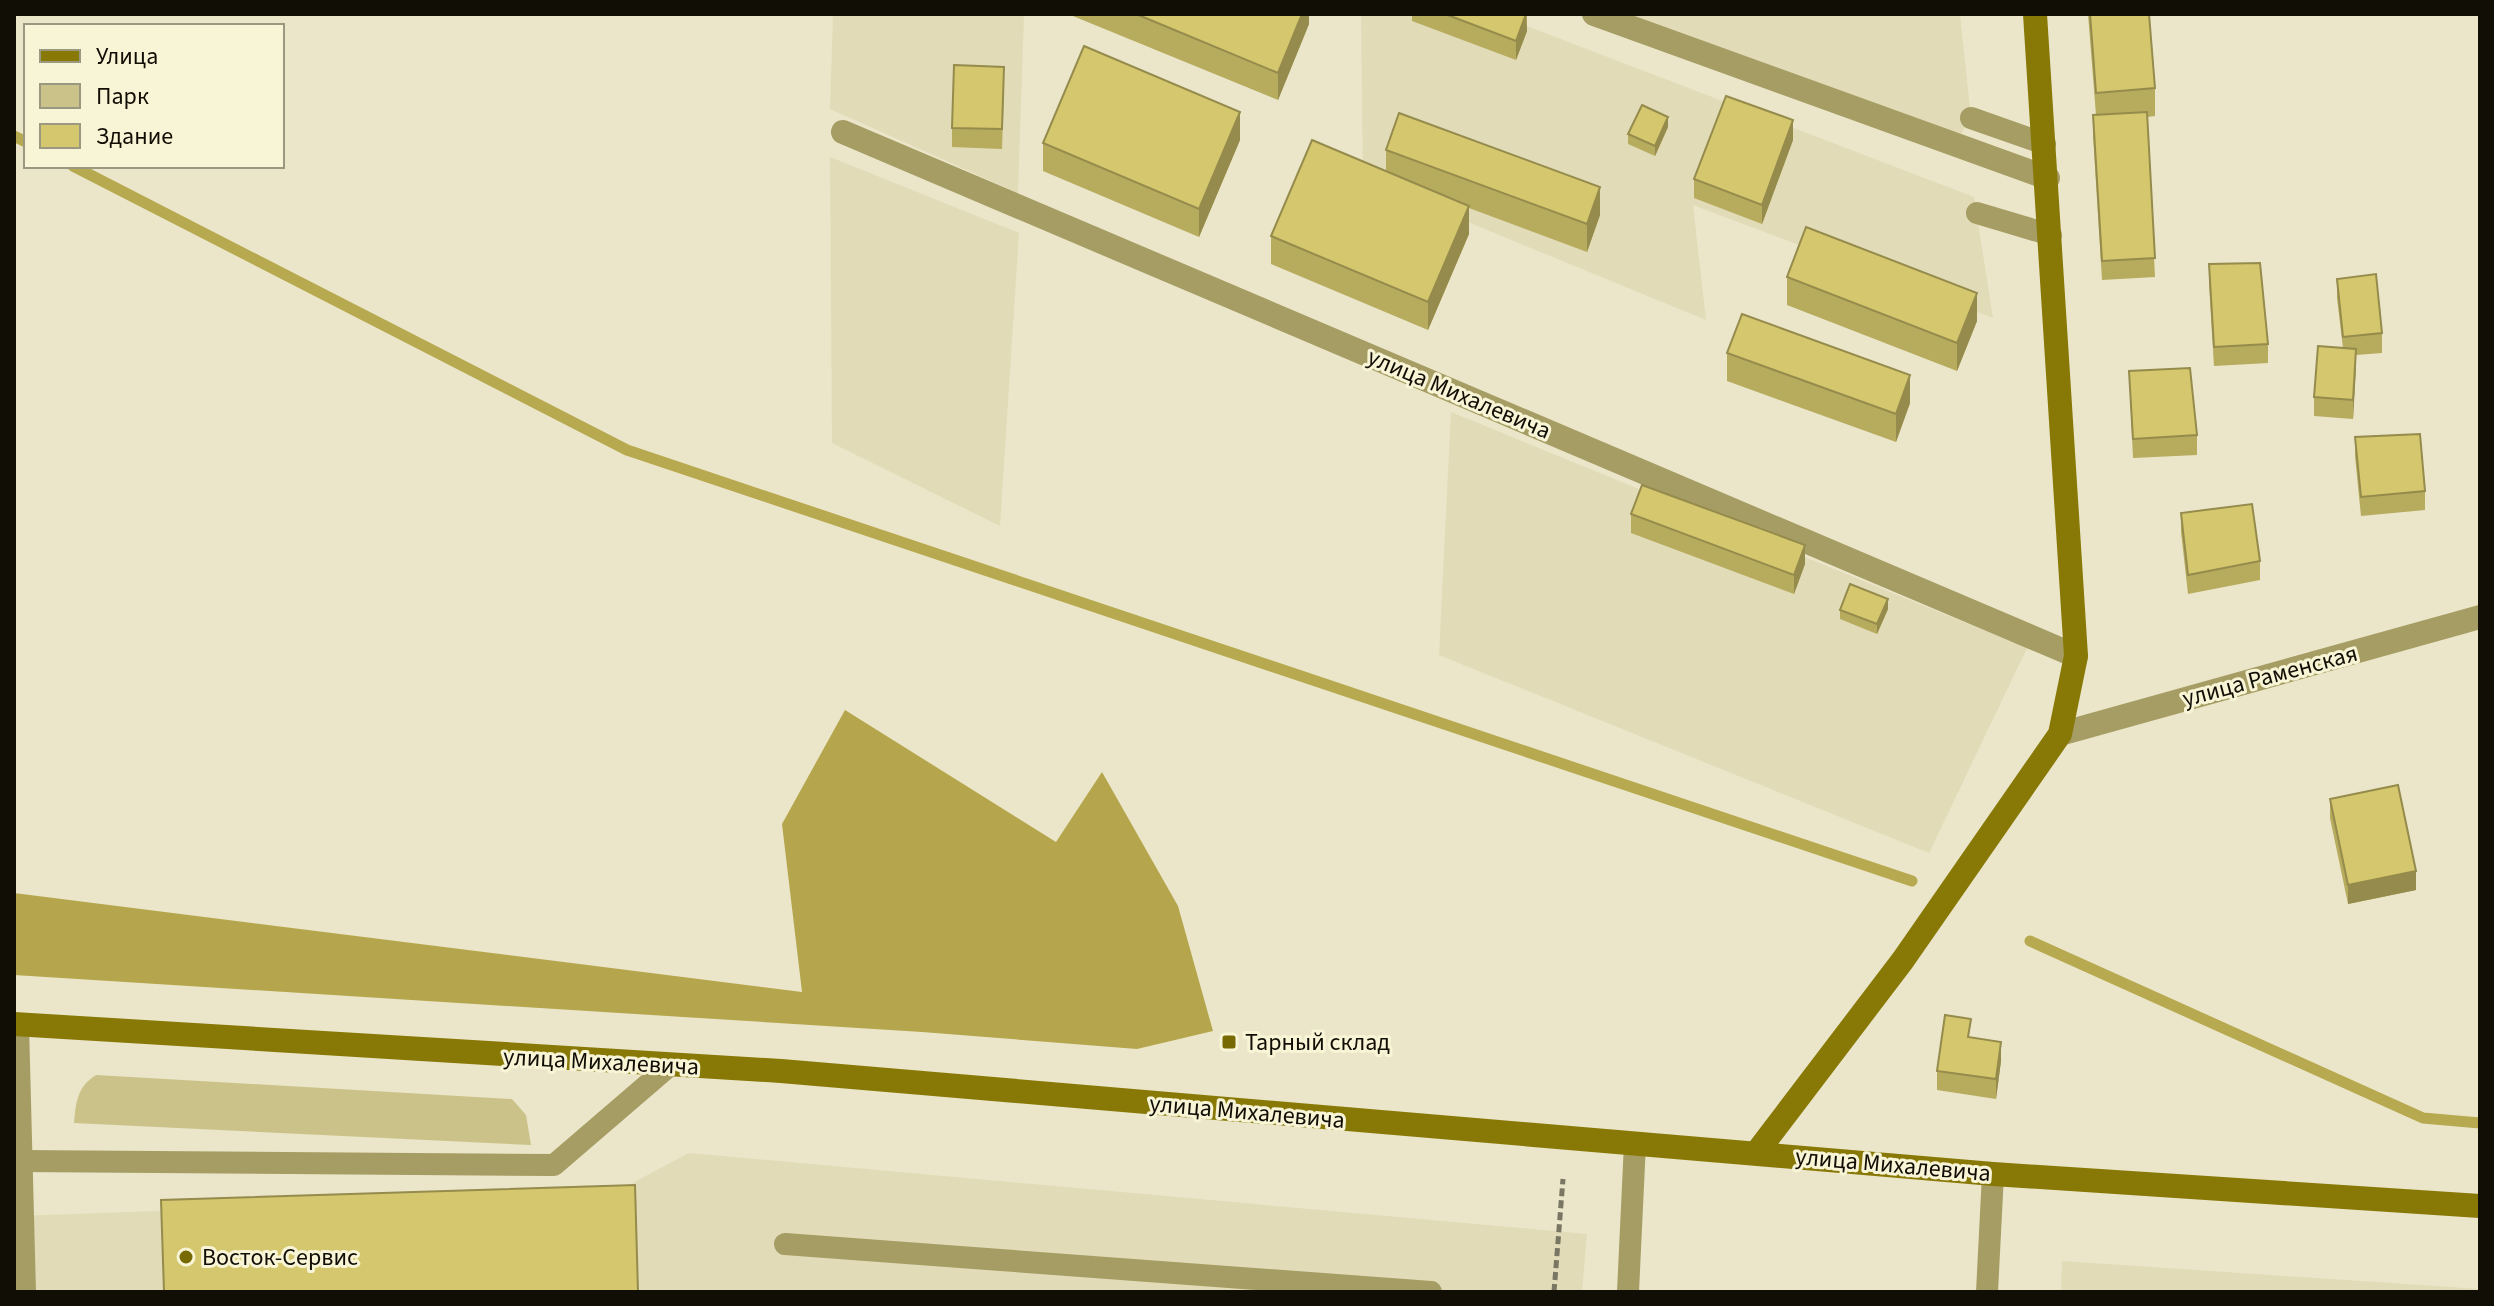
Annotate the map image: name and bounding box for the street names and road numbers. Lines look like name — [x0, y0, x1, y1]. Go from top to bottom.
street label: улица Михалевича — [1362, 340, 1556, 448]
street label: улица Раменская — [2179, 636, 2361, 716]
street label: улица Михалевича — [502, 1039, 700, 1085]
street label: улица Михалевича — [1148, 1086, 1346, 1138]
street label: улица Михалевича — [1794, 1139, 1992, 1191]

